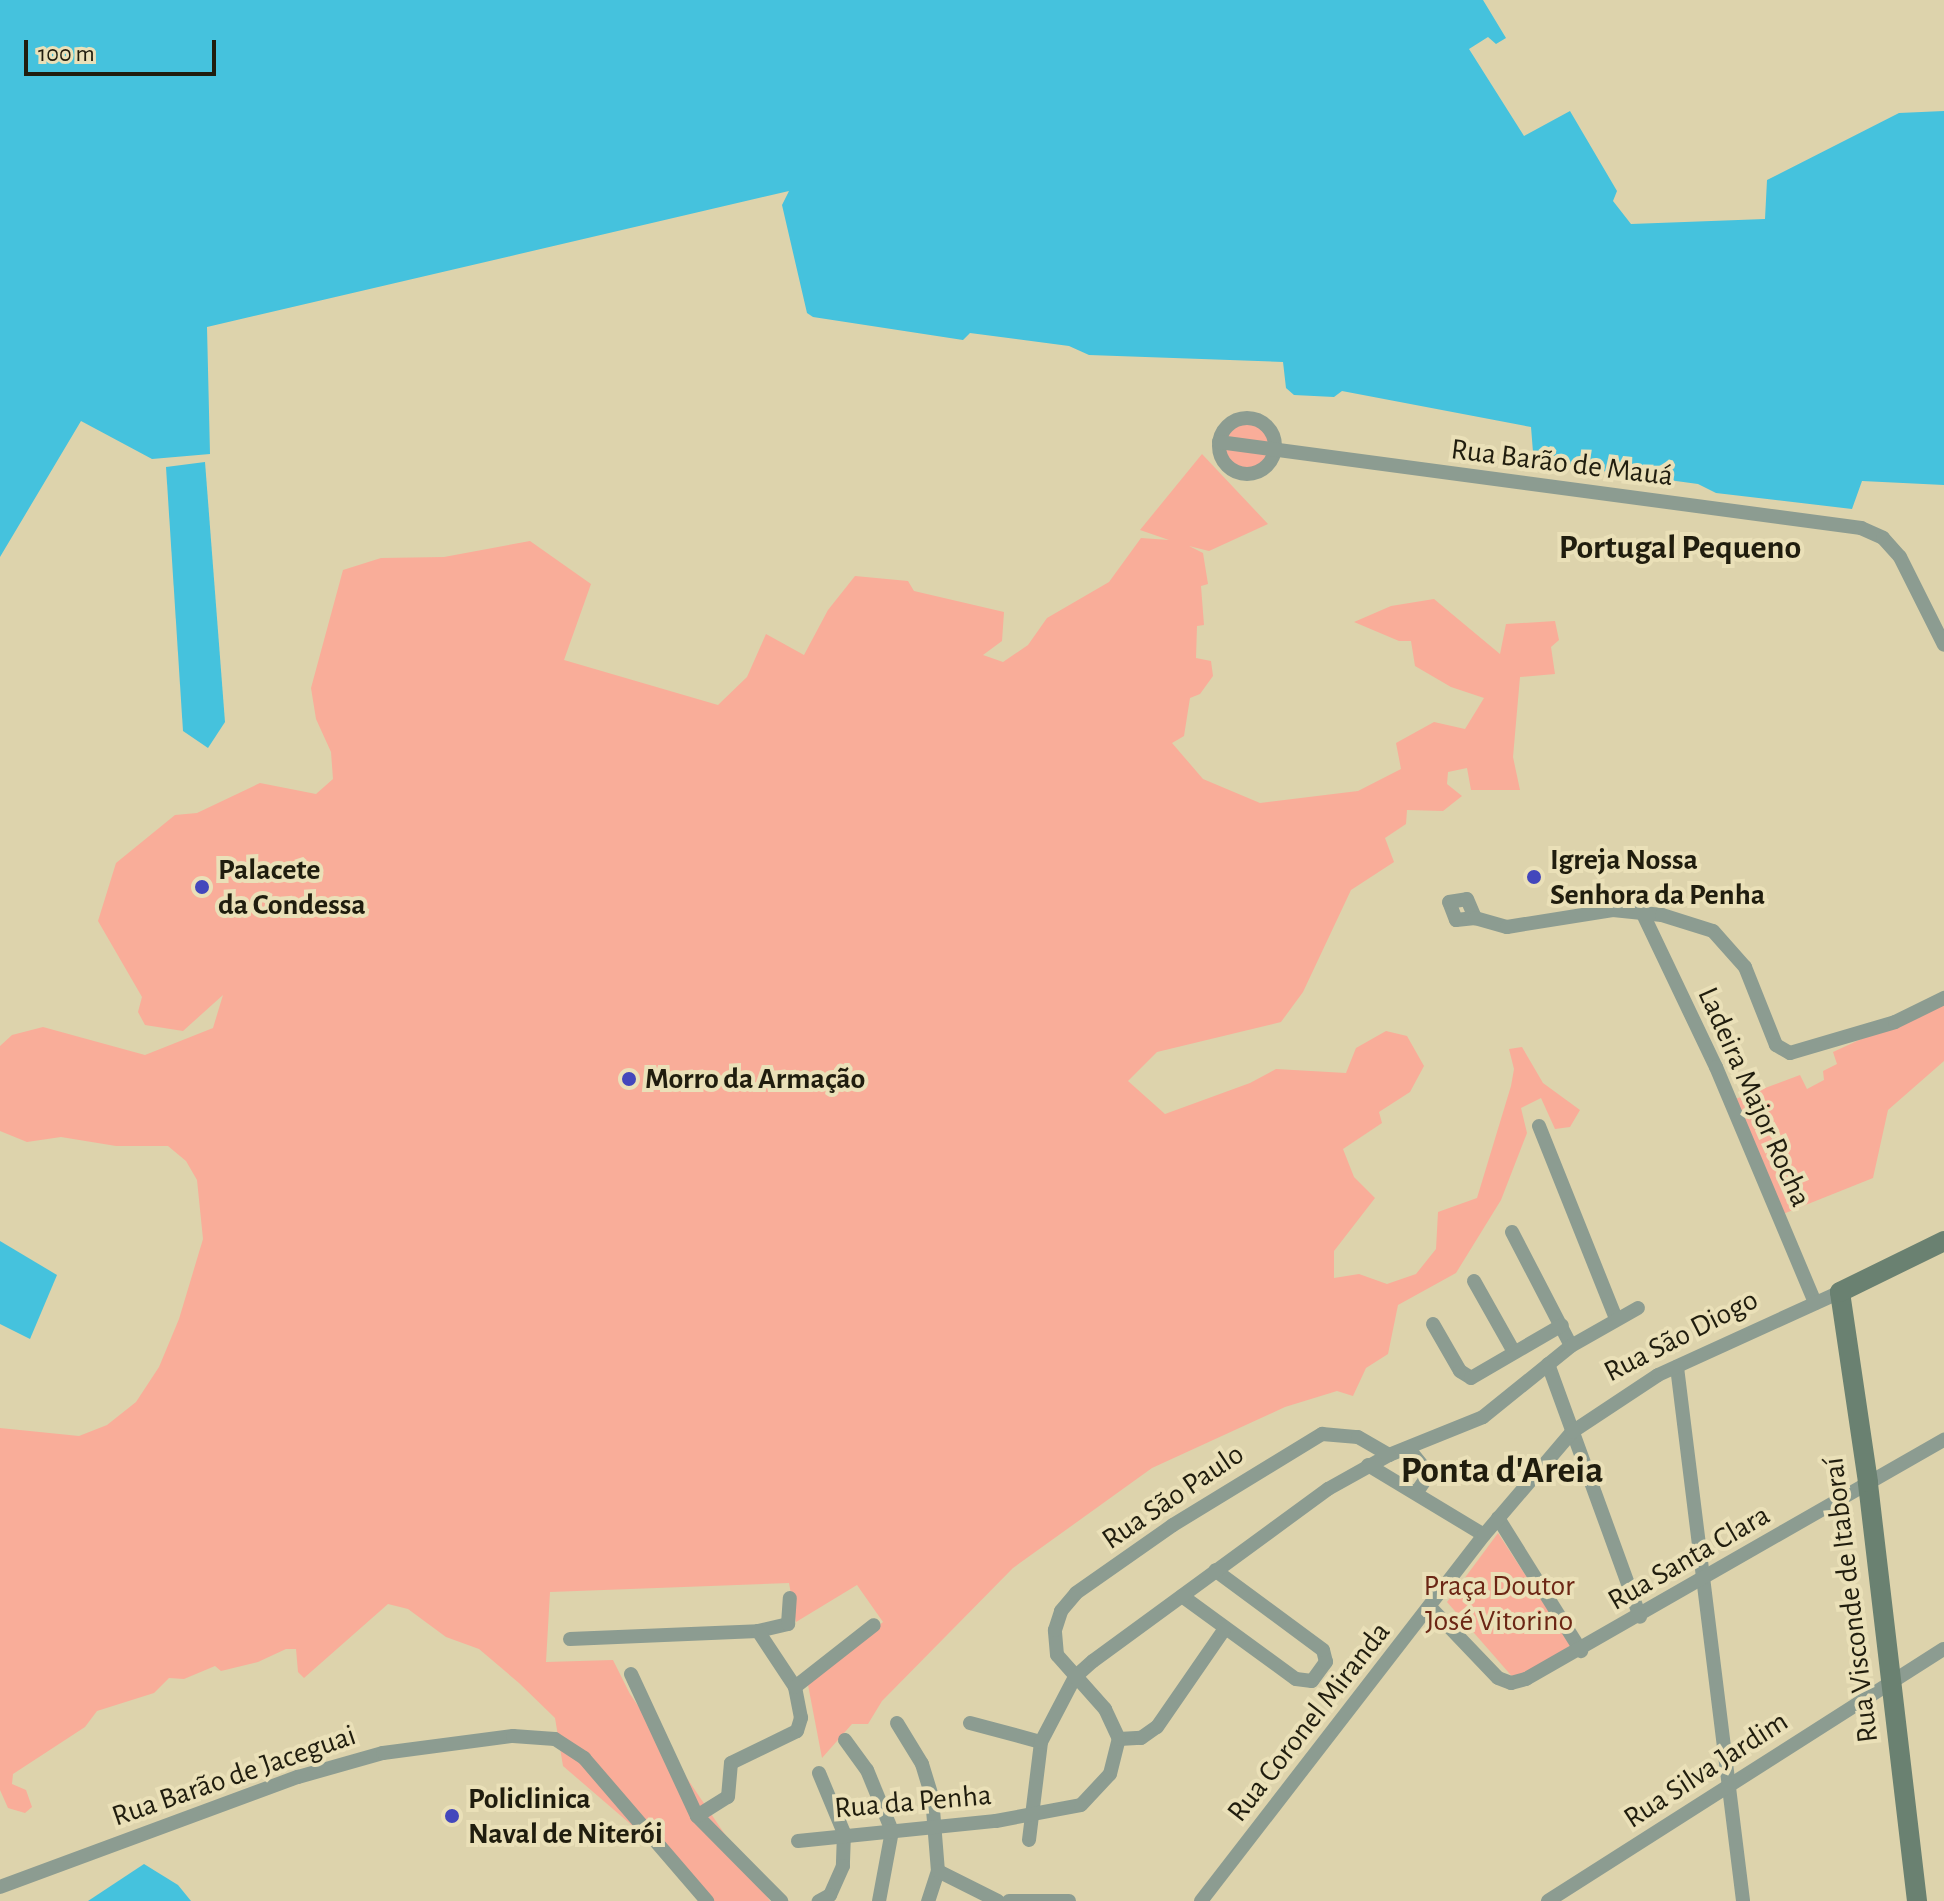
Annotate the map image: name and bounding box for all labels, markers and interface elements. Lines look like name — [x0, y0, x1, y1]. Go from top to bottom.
scale bar — [28, 24, 220, 74]
text: 100 m — [38, 42, 95, 66]
street label: Rua Barão de Mauá — [1449, 432, 1675, 494]
district label: Portugal Pequeno — [1559, 529, 1801, 569]
place label: Igreja Nossa Senhora da Penha — [1550, 842, 1765, 912]
place label: Palacete da Condessa — [218, 852, 366, 922]
marker: Igreja Nossa Senhora da Penha — [1525, 868, 1543, 886]
marker: Palacete da Condessa — [193, 878, 211, 896]
street label: Ladeira Major Rocha — [1689, 982, 1819, 1212]
place label: Morro da Armação — [645, 1061, 865, 1097]
marker: Morro da Armação — [620, 1070, 638, 1088]
street label: Rua São Diogo — [1598, 1282, 1764, 1390]
street label: Rua São Paulo — [1095, 1436, 1251, 1558]
district label: Ponta d'Areia — [1400, 1449, 1604, 1495]
street label: Rua Visconde de Itaboraí — [1816, 1455, 1886, 1745]
street label: Rua Santa Clara — [1602, 1497, 1776, 1619]
park label: Praça Doutor José Vitorino — [1423, 1568, 1575, 1638]
street label: Rua Coronel Miranda — [1220, 1615, 1398, 1829]
street label: Rua Silva Jardim — [1617, 1704, 1795, 1836]
street label: Rua Barão de Jaceguai — [107, 1717, 361, 1835]
street label: Rua da Penha — [833, 1777, 993, 1827]
place label: Policlinica Naval de Niterói — [468, 1781, 663, 1852]
marker: Policlinica Naval de Niterói — [443, 1807, 461, 1825]

